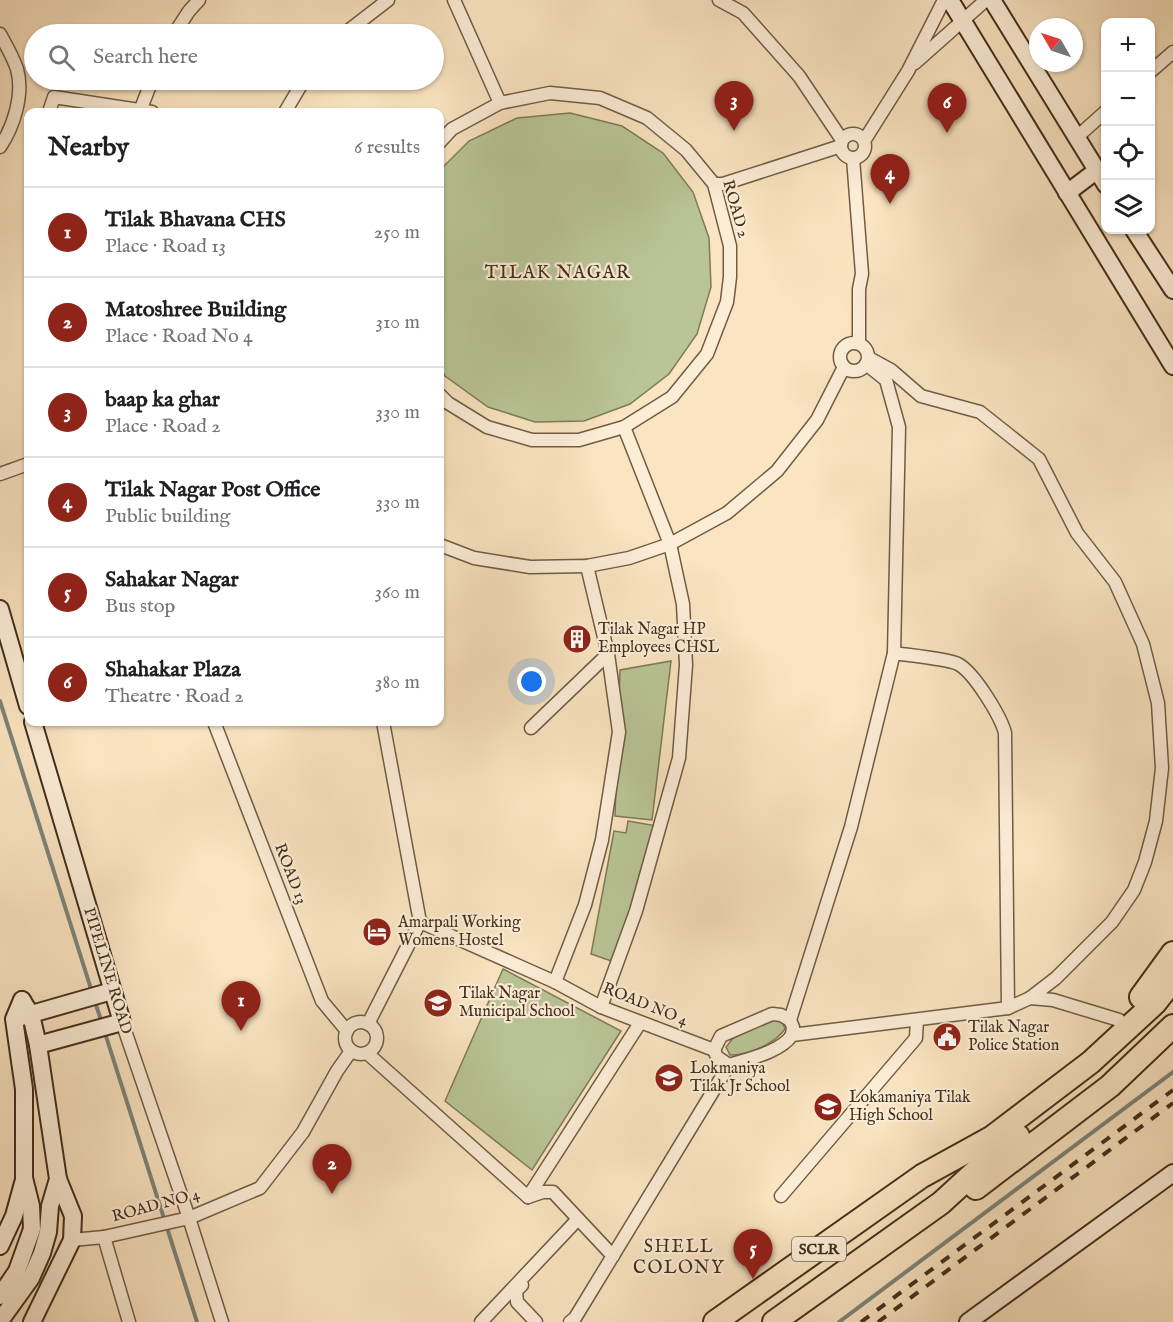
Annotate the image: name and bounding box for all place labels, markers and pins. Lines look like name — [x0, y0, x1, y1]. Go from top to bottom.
pin: 3 — [714, 82, 754, 131]
pin: 6 — [928, 84, 966, 133]
pin: 4 — [870, 154, 910, 204]
place label: Tilak Nagar HP Employees CHSL — [598, 620, 720, 658]
building icon: Tilak Nagar HP Employees CHSL — [561, 623, 593, 655]
place label: Amarpali Working Womens Hostel — [397, 913, 521, 951]
hotel icon: Amarpali Working Womens Hostel — [361, 916, 393, 948]
pin: 1 — [222, 982, 260, 1031]
place label: Tilak Nagar Municipal School — [459, 984, 575, 1022]
school or university icon: Tilak Nagar Municipal School — [422, 987, 454, 1019]
place label: Tilak Nagar Police Station — [968, 1018, 1060, 1056]
public building icon: Tilak Nagar Police Station — [931, 1021, 963, 1053]
place label: Lokmaniya Tilak Jr School — [690, 1059, 790, 1097]
school or university icon: Lokmaniya Tilak Jr School — [653, 1062, 685, 1094]
place label: Lokamaniya Tilak High School — [849, 1088, 971, 1126]
school or university icon: Lokamaniya Tilak High School — [812, 1091, 844, 1123]
pin: 2 — [312, 1144, 352, 1194]
pin: 5 — [734, 1230, 772, 1279]

